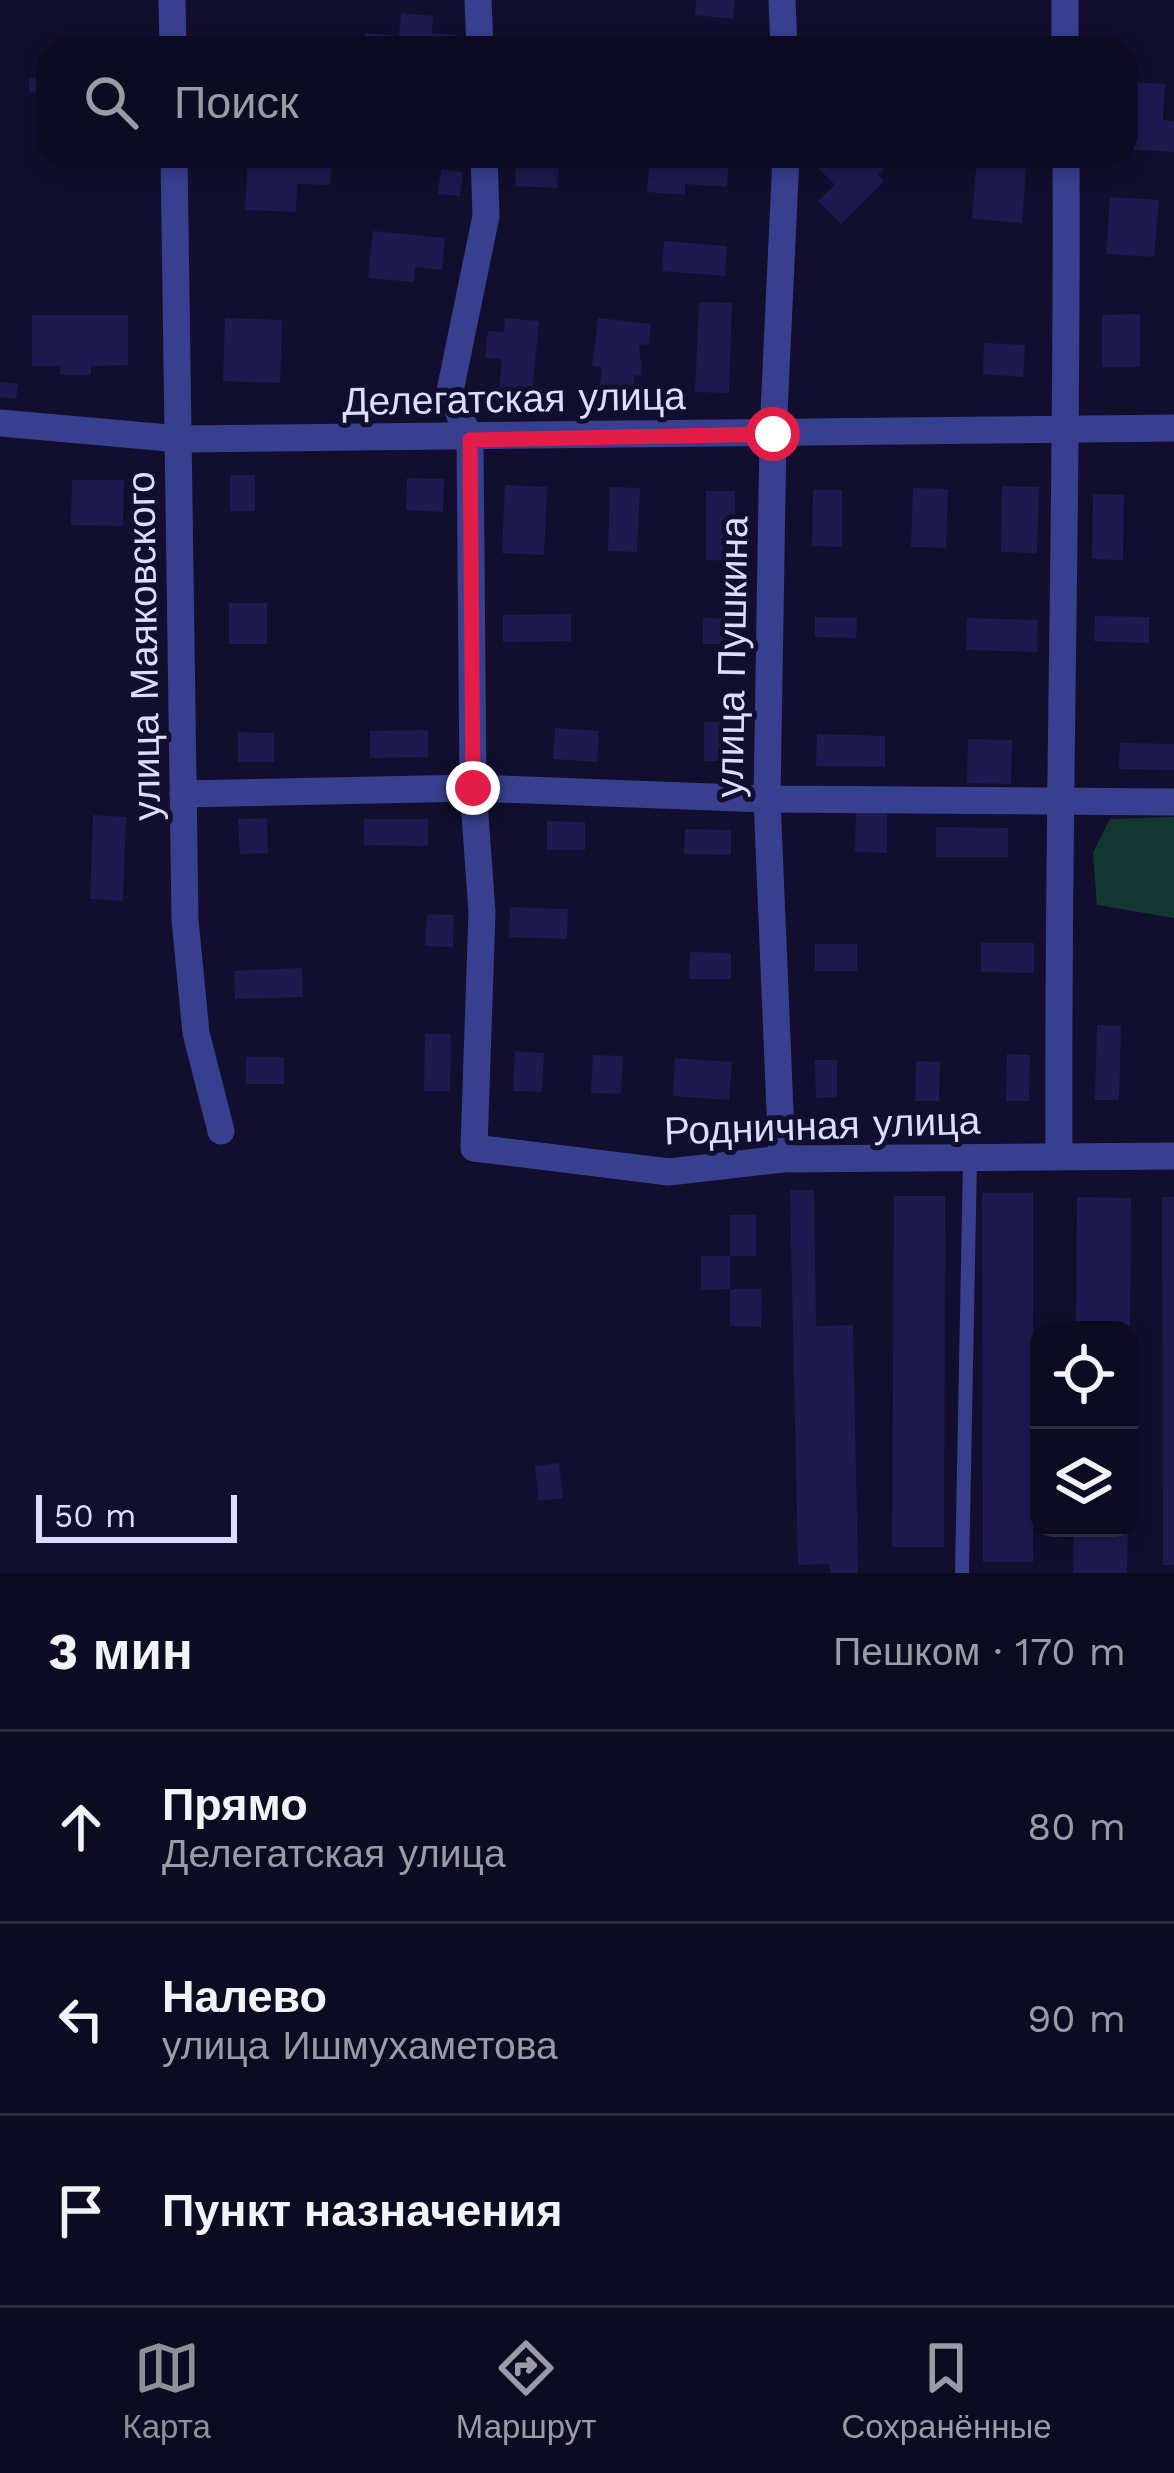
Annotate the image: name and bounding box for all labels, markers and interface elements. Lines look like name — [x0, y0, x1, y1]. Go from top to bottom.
search box — [36, 36, 1138, 168]
icon: search — [78, 69, 144, 135]
text: Поиск — [174, 76, 299, 129]
street label: Делегатская улица — [342, 373, 686, 424]
route start — [746, 407, 800, 461]
street label: улица Маяковского — [118, 471, 169, 821]
street label: улица Пушкина — [707, 516, 756, 798]
route end — [446, 761, 500, 815]
street label: Родничная улица — [663, 1097, 981, 1154]
map controls — [1030, 1321, 1138, 1537]
button: locate — [1030, 1321, 1138, 1429]
button: layers — [1030, 1429, 1138, 1537]
scale bar — [36, 1489, 237, 1542]
text: 50 m — [54, 1496, 136, 1535]
text: 3 мин — [48, 1622, 193, 1681]
text: Пешком · 170 m — [833, 1629, 1126, 1674]
text: Прямо — [162, 1778, 308, 1831]
icon: ahead — [48, 1794, 114, 1860]
text: 80 m — [1027, 1804, 1126, 1849]
text: Делегатская улица — [162, 1831, 506, 1876]
text: Налево — [162, 1970, 327, 2023]
icon: left — [48, 1986, 114, 2052]
text: 90 m — [1027, 1996, 1126, 2041]
text: улица Ишмухаметова — [162, 2023, 558, 2068]
icon: arrive — [48, 2178, 114, 2244]
text: Пункт назначения — [162, 2184, 562, 2237]
tab: Карта — [122, 2335, 211, 2446]
tab: Маршрут — [456, 2335, 596, 2446]
tab: Сохранённые — [841, 2335, 1052, 2446]

